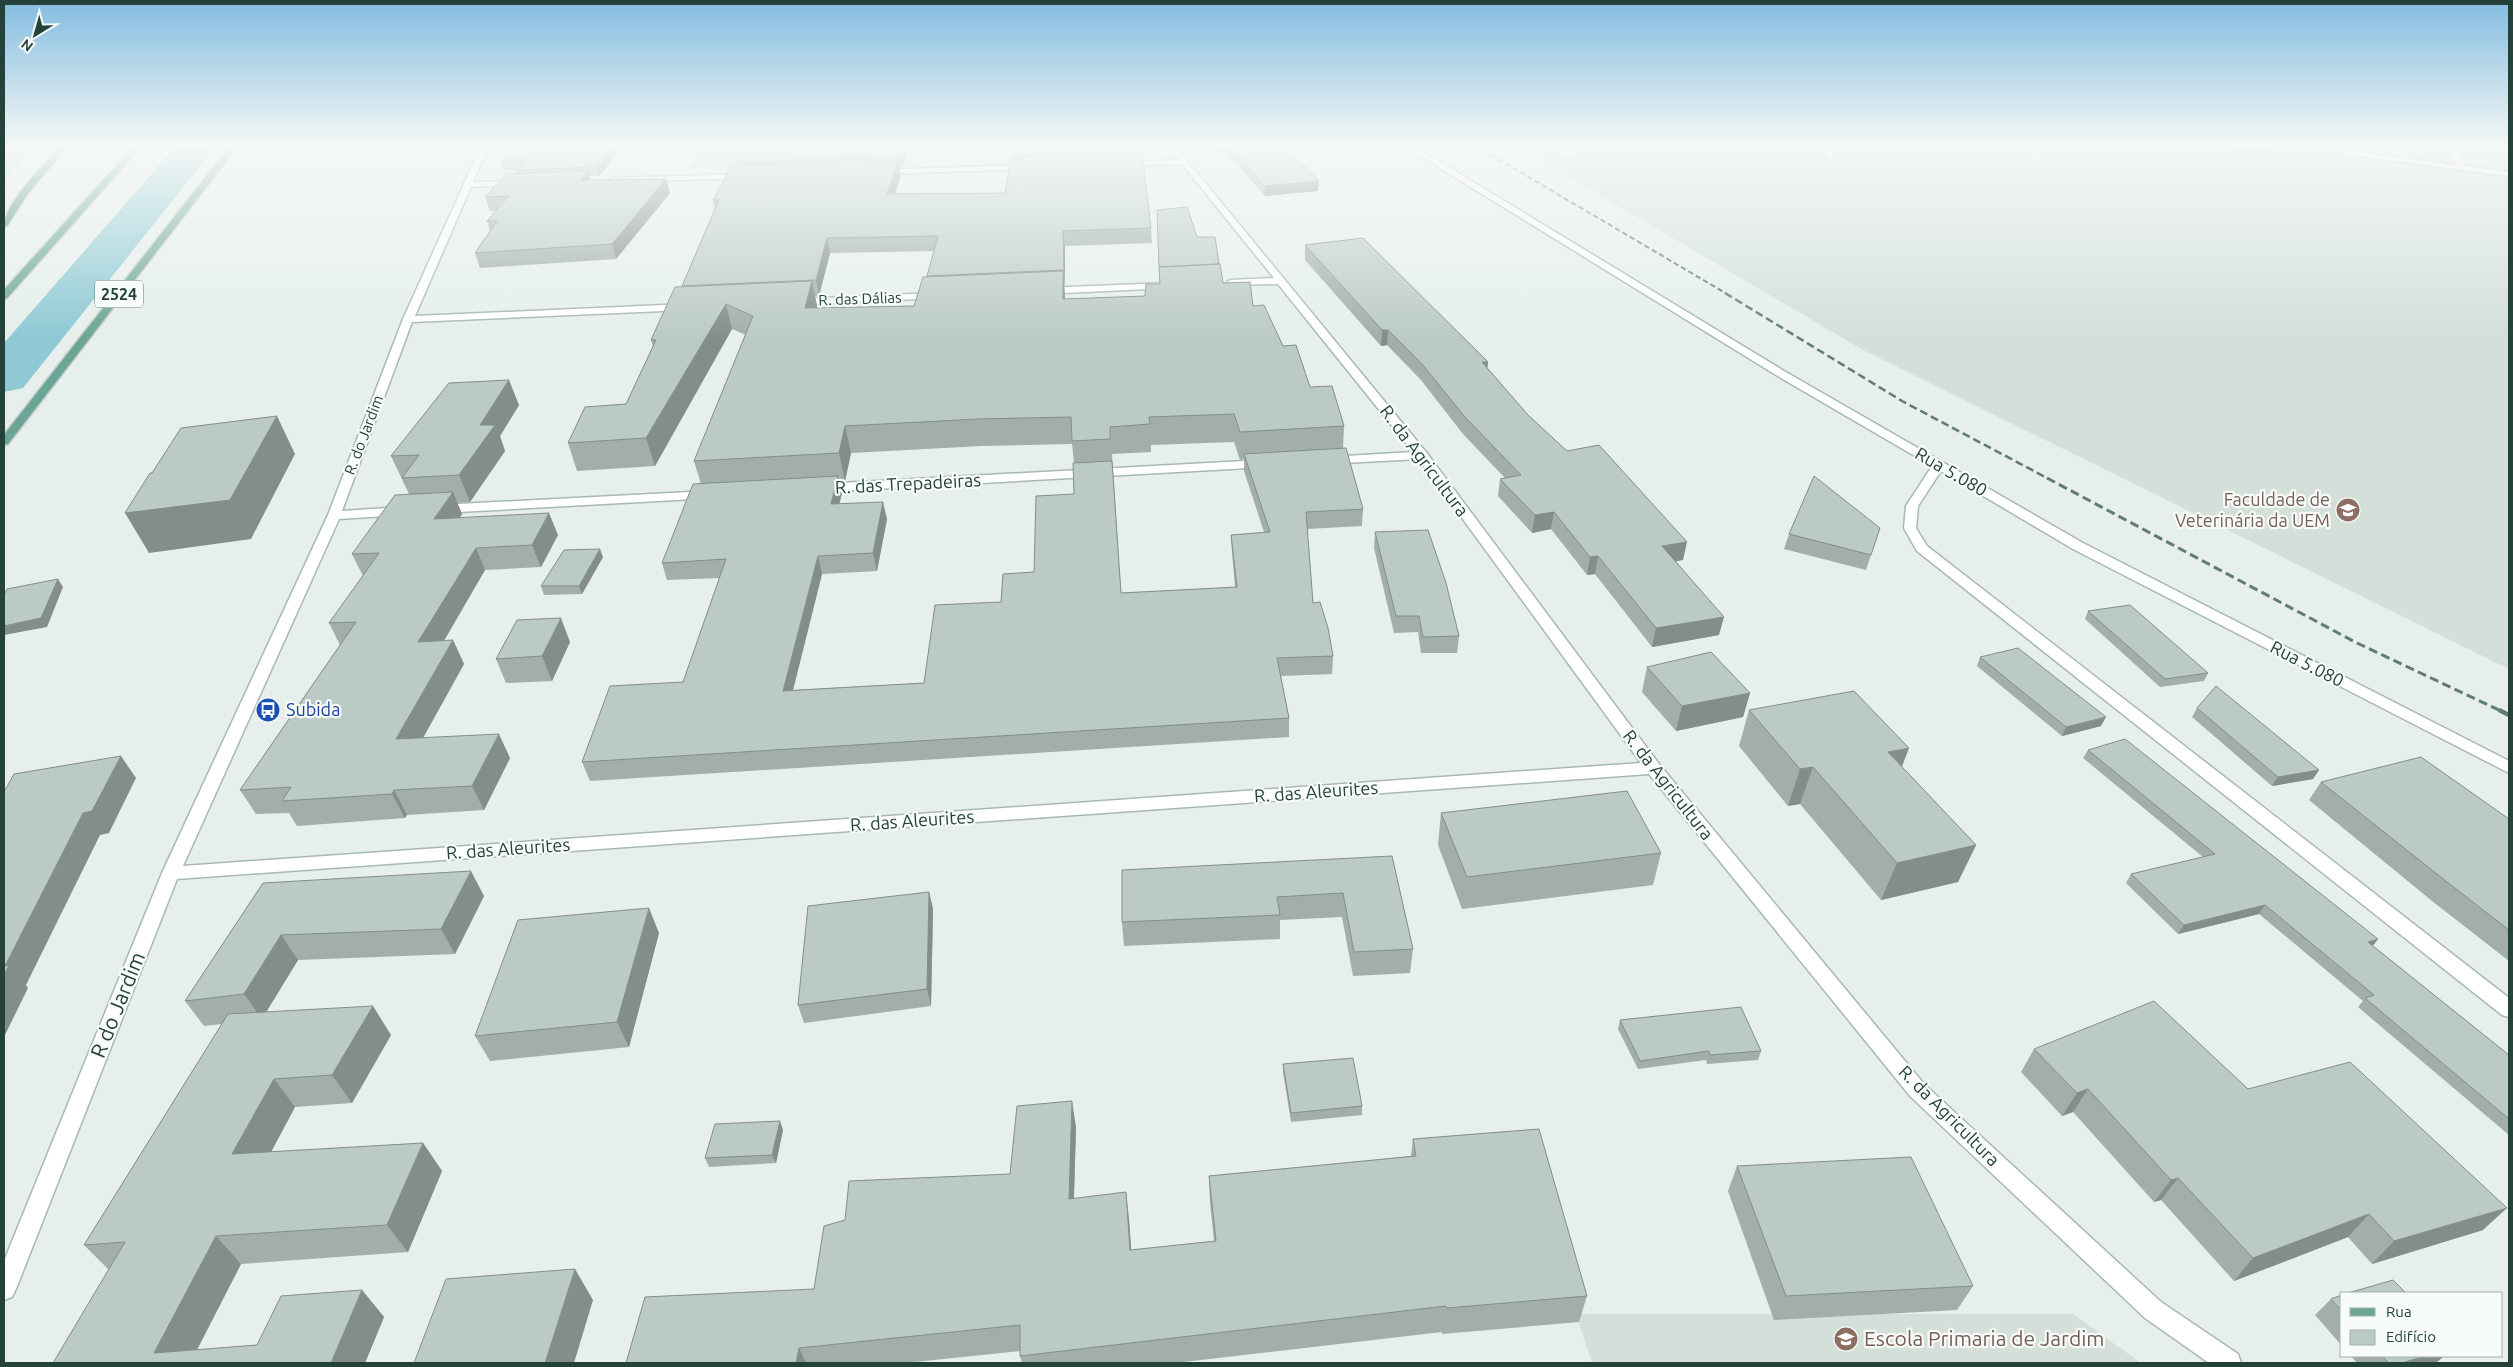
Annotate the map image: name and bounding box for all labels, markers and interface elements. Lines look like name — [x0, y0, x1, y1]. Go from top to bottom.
north arrow — [10, 10, 60, 60]
text: N — [18, 36, 36, 55]
road number: 2524 — [95, 280, 143, 308]
street label: R. das Dálias — [818, 289, 902, 308]
street label: R. do Jardim — [341, 393, 386, 477]
street label: R. da Agricultura — [1377, 401, 1473, 520]
street label: Rua 5.080 — [1912, 442, 1991, 500]
street label: R. das Trepadeiras — [834, 469, 982, 497]
place label: Faculdade de Veterinária da UEM — [2175, 489, 2330, 530]
school or university icon: Faculdade de Veterinária da UEM — [2335, 497, 2361, 523]
street label: Rua 5.080 — [2267, 636, 2348, 690]
bus stop icon: Subida — [255, 697, 281, 723]
place label: Subida — [286, 699, 340, 719]
street label: R. da Agricultura — [1620, 725, 1718, 843]
street label: R. das Aleurites — [1253, 777, 1379, 805]
street label: R. das Aleurites — [849, 806, 975, 834]
street label: R. das Aleurites — [445, 834, 571, 862]
street label: R do Jardim — [85, 948, 149, 1061]
street label: R. da Agricultura — [1895, 1061, 2004, 1170]
legend — [2340, 1292, 2503, 1357]
text: Rua — [2386, 1303, 2412, 1320]
school or university icon: Escola Primaria de Jardim — [1833, 1326, 1859, 1352]
place label: Escola Primaria de Jardim — [1864, 1326, 2105, 1350]
text: Edifício — [2386, 1328, 2436, 1345]

